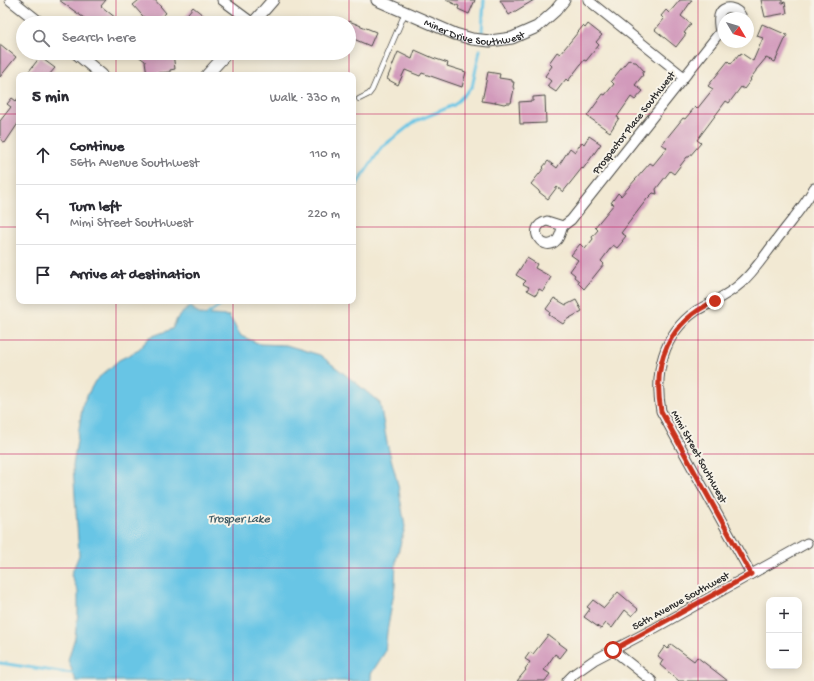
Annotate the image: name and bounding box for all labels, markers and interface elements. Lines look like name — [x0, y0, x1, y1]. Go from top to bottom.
north arrow — [718, 12, 754, 48]
search box — [16, 16, 356, 60]
street label: Miner Drive Southwest — [422, 17, 528, 49]
icon: search — [30, 27, 52, 49]
text: Search here — [62, 29, 136, 47]
street label: Prospector Place Southwest — [590, 68, 679, 178]
text: 5 min — [32, 88, 69, 108]
text: Walk · 330 m — [270, 91, 340, 106]
text: Continue — [70, 138, 124, 156]
icon: ahead — [32, 144, 54, 166]
text: 110 m — [310, 147, 340, 162]
text: 56th Avenue Southwest — [70, 156, 199, 171]
text: Turn left — [70, 198, 121, 216]
icon: left — [32, 204, 54, 226]
text: 220 m — [308, 207, 340, 222]
text: Mimi Street Southwest — [70, 216, 193, 231]
icon: arrive — [32, 264, 54, 286]
text: Arrive at destination — [70, 266, 200, 284]
route end — [706, 292, 724, 310]
street label: Mimi Street Southwest — [668, 409, 729, 507]
water label: Trosper Lake — [208, 513, 270, 527]
street label: 56th Avenue Southwest — [630, 569, 733, 633]
map controls — [766, 597, 802, 669]
button: + — [766, 597, 802, 633]
button: − — [766, 633, 802, 669]
route start — [604, 641, 622, 659]

